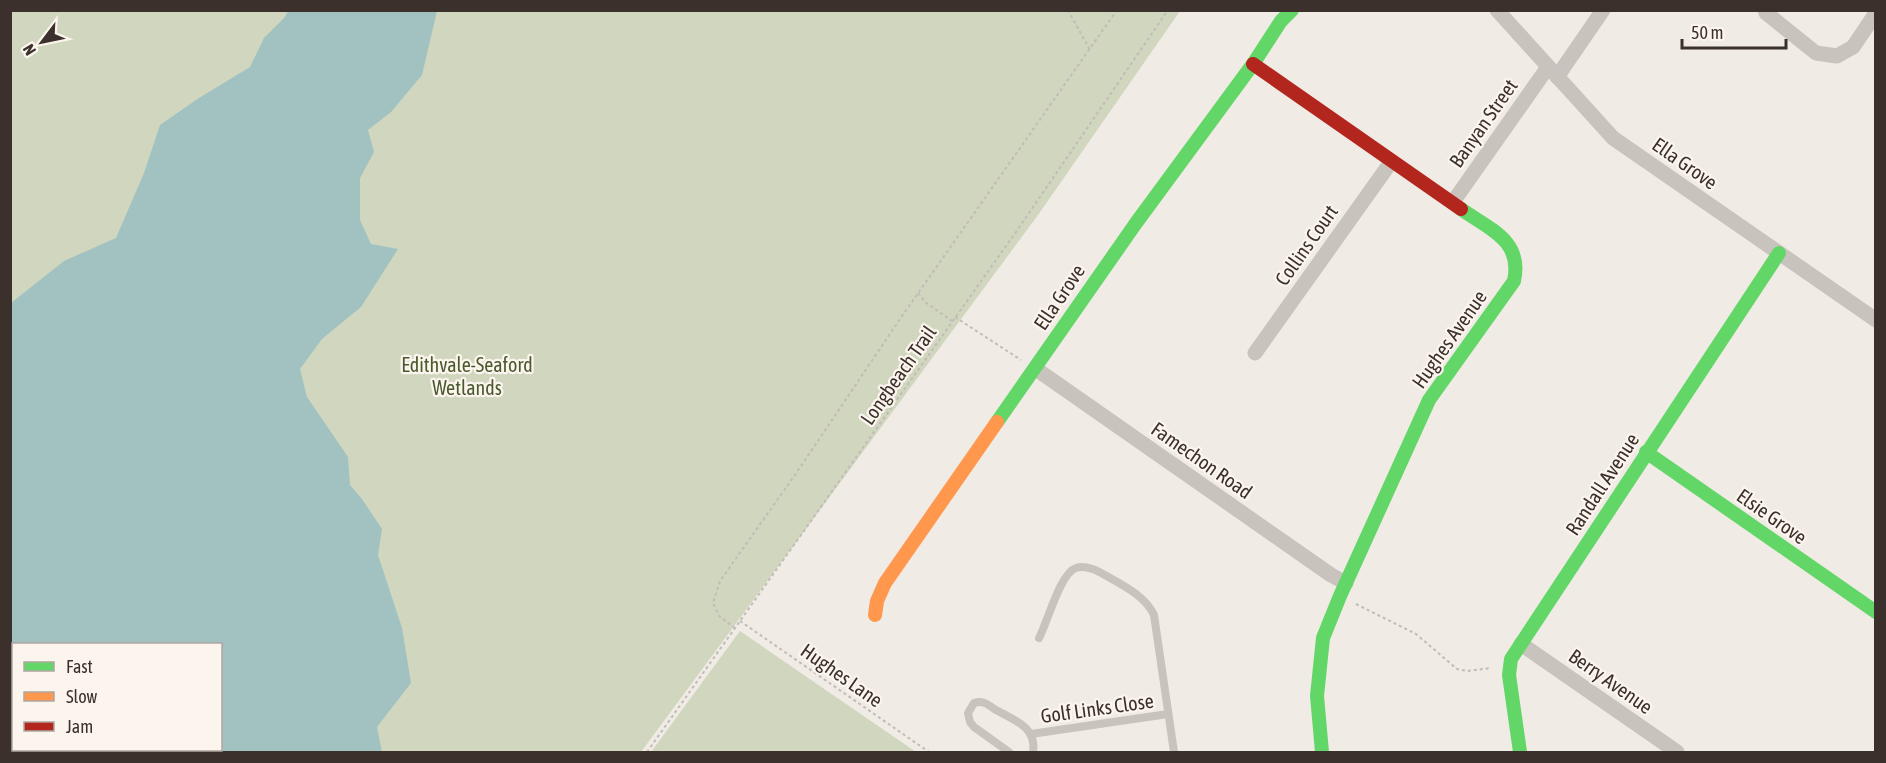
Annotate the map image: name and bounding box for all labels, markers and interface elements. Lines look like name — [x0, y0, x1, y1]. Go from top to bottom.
north arrow — [12, 12, 72, 72]
scale bar — [1682, 12, 1786, 50]
text: 50 m — [1691, 22, 1723, 43]
text: N — [19, 41, 39, 59]
street label: Banyan Street — [1444, 74, 1522, 171]
street label: Ella Grove — [1648, 132, 1722, 194]
street label: Collins Court — [1270, 200, 1342, 290]
street label: Ella Grove — [1029, 260, 1089, 334]
street label: Hughes Avenue — [1407, 286, 1491, 392]
street label: Longbeach Trail — [855, 321, 941, 429]
park label: Edithvale-Seaford Wetlands — [401, 353, 533, 399]
street label: Famechon Road — [1147, 417, 1257, 503]
street label: Randall Avenue — [1561, 429, 1643, 539]
street label: Elsie Grove — [1733, 484, 1811, 548]
street label: Hughes Lane — [797, 639, 887, 711]
legend — [12, 643, 222, 751]
street label: Berry Avenue — [1565, 644, 1657, 718]
text: Fast — [66, 656, 93, 677]
text: Slow — [66, 686, 97, 707]
street label: Golf Links Close — [1039, 689, 1155, 727]
text: Jam — [66, 716, 93, 737]

